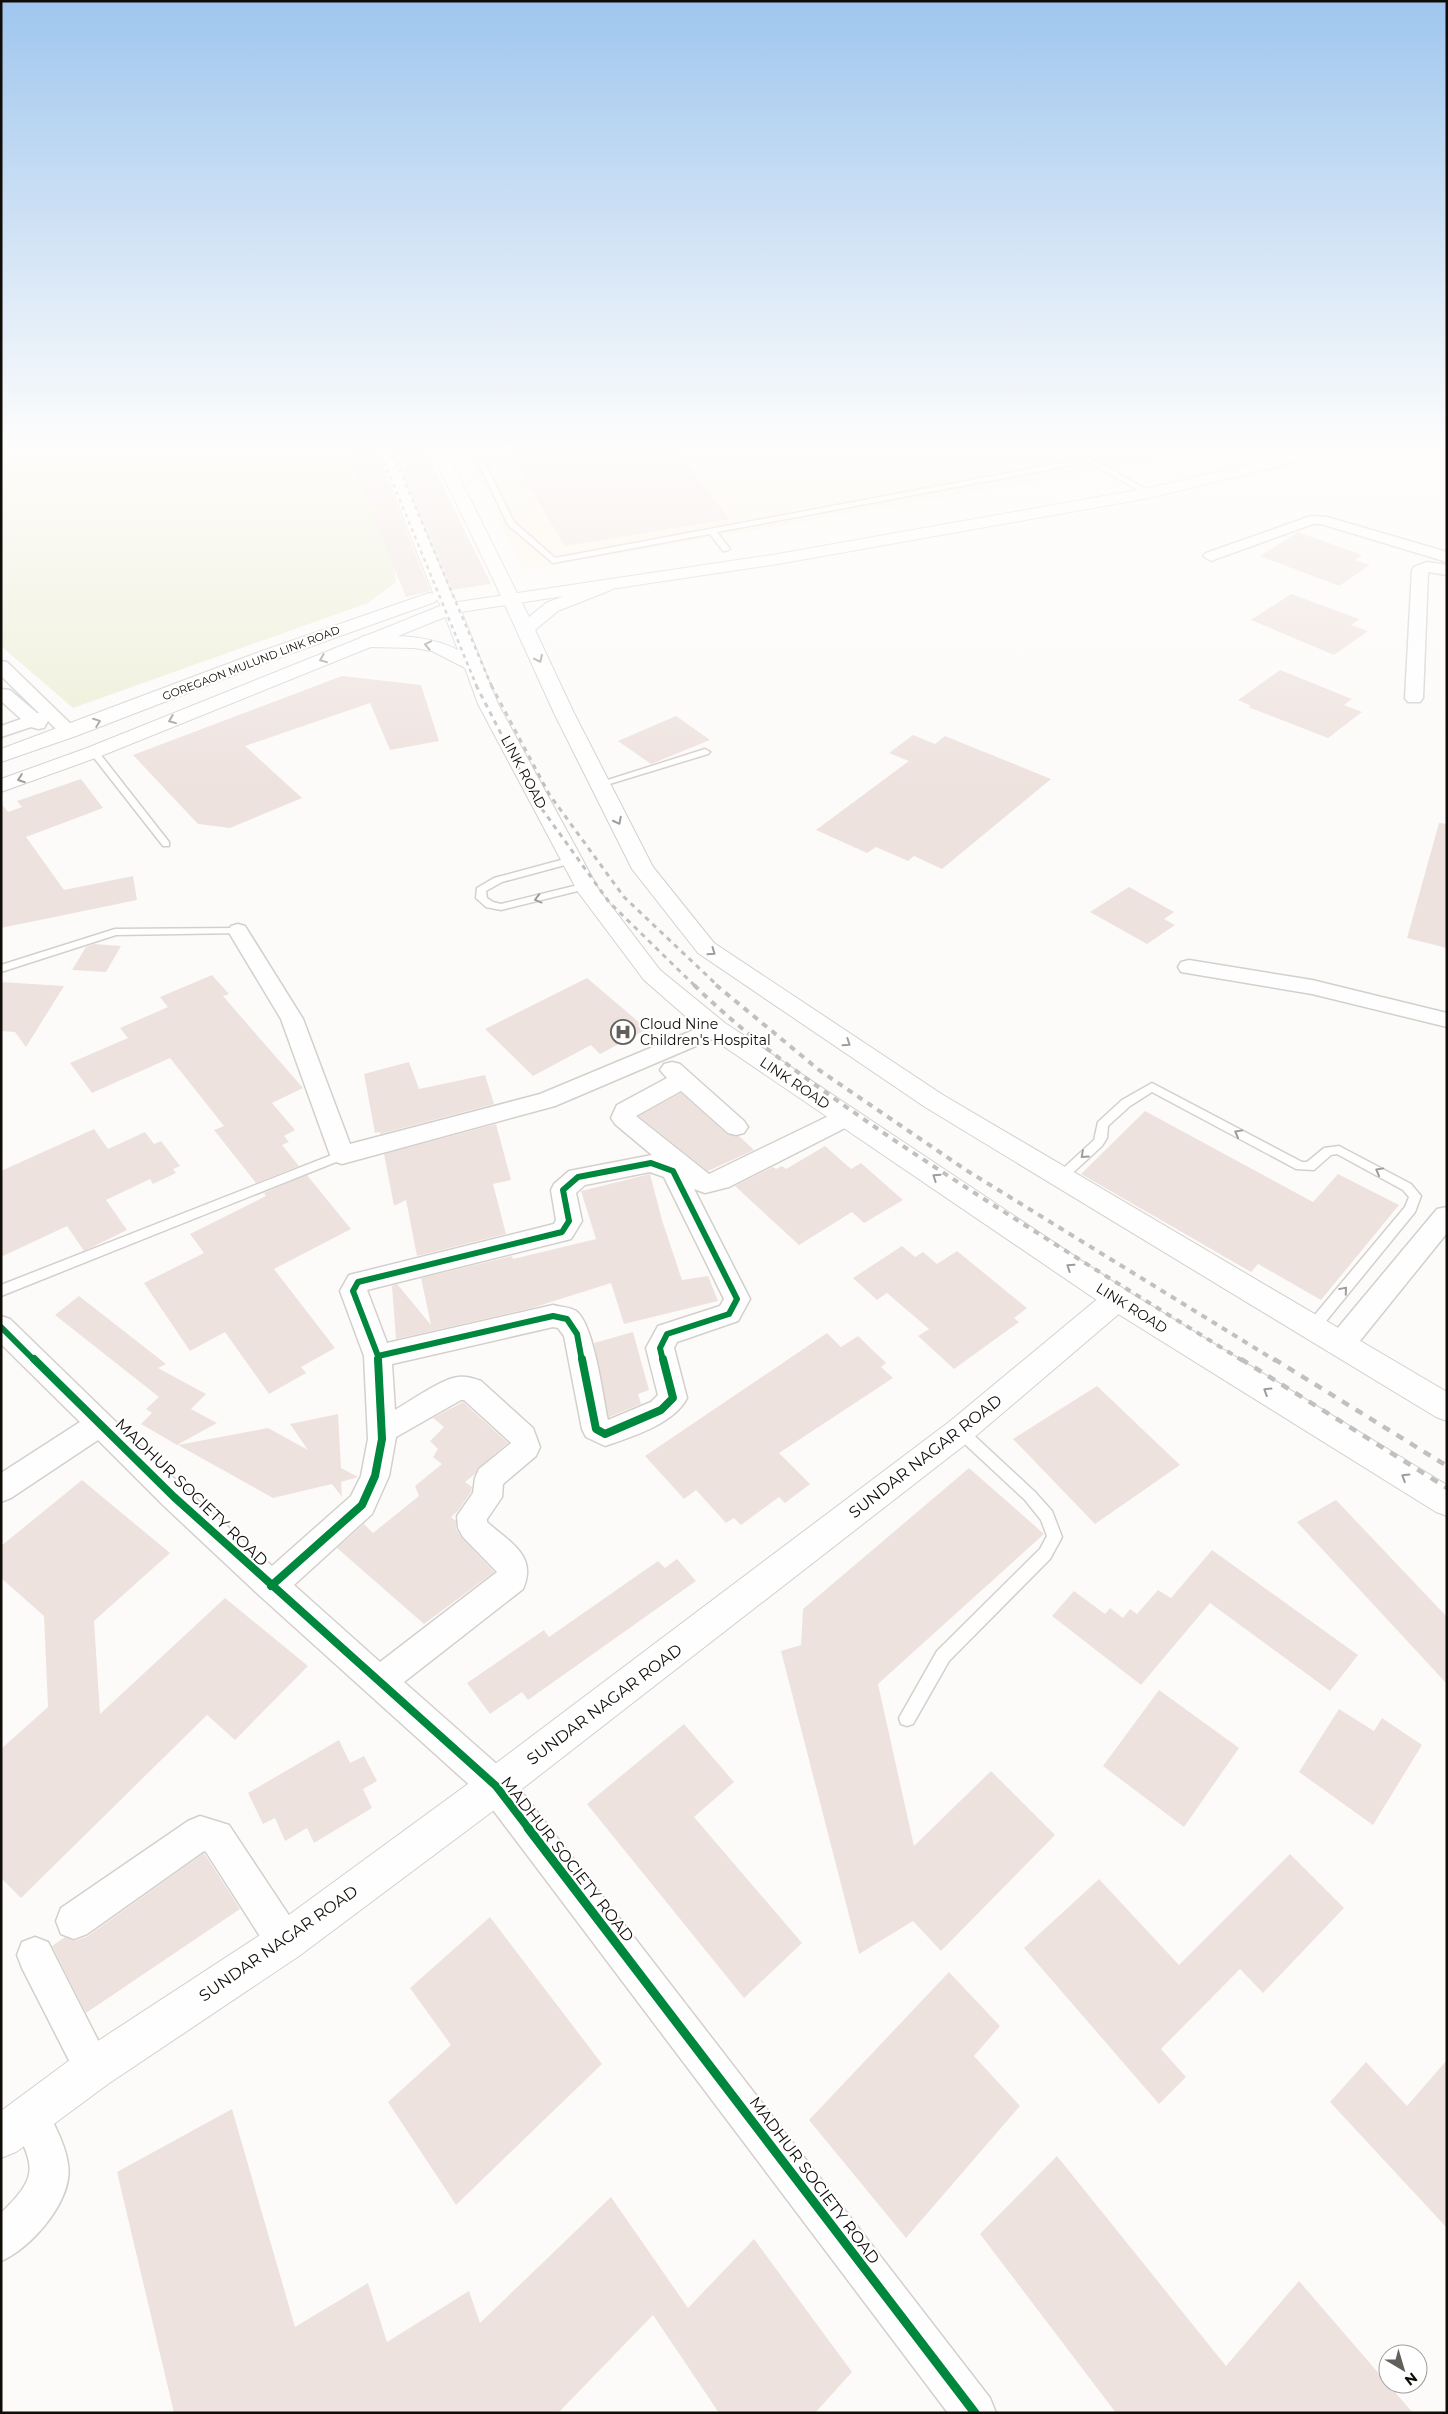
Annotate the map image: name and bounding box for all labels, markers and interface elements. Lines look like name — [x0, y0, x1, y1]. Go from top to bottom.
street label: GOREGAON MULUND LINK ROAD — [160, 623, 342, 703]
one-way arrow — [423, 640, 432, 651]
one-way arrow — [319, 653, 328, 664]
one-way arrow — [532, 654, 543, 663]
one-way arrow — [169, 715, 177, 725]
one-way arrow — [92, 717, 100, 727]
street label: LINK ROAD — [497, 732, 551, 812]
one-way arrow — [17, 773, 25, 783]
one-way arrow — [612, 816, 622, 825]
one-way arrow — [534, 893, 543, 904]
one-way arrow — [706, 946, 716, 955]
place label: Cloud Nine Children's Hospital — [640, 1015, 771, 1049]
hospital icon: Cloud Nine Children's Hospital — [610, 1019, 636, 1045]
one-way arrow — [841, 1037, 850, 1046]
street label: LINK ROAD — [756, 1053, 834, 1113]
one-way arrow — [1234, 1129, 1243, 1139]
one-way arrow — [1081, 1149, 1090, 1158]
one-way arrow — [1376, 1167, 1385, 1177]
one-way arrow — [932, 1174, 941, 1183]
one-way arrow — [1067, 1264, 1076, 1274]
street label: LINK ROAD — [1093, 1279, 1171, 1337]
one-way arrow — [1339, 1287, 1347, 1296]
one-way arrow — [1263, 1388, 1272, 1398]
street label: SUNDAR NAGAR ROAD — [845, 1391, 1006, 1522]
street label: MADHUR SOCIETY ROAD — [111, 1414, 272, 1570]
one-way arrow — [1402, 1473, 1411, 1483]
street label: SUNDAR NAGAR ROAD — [523, 1640, 686, 1769]
street label: MADHUR SOCIETY ROAD — [497, 1773, 638, 1946]
street label: SUNDAR NAGAR ROAD — [195, 1881, 361, 2005]
street label: MADHUR SOCIETY ROAD — [745, 2093, 884, 2268]
north arrow — [1378, 2344, 1428, 2394]
text: N — [1401, 2369, 1421, 2390]

